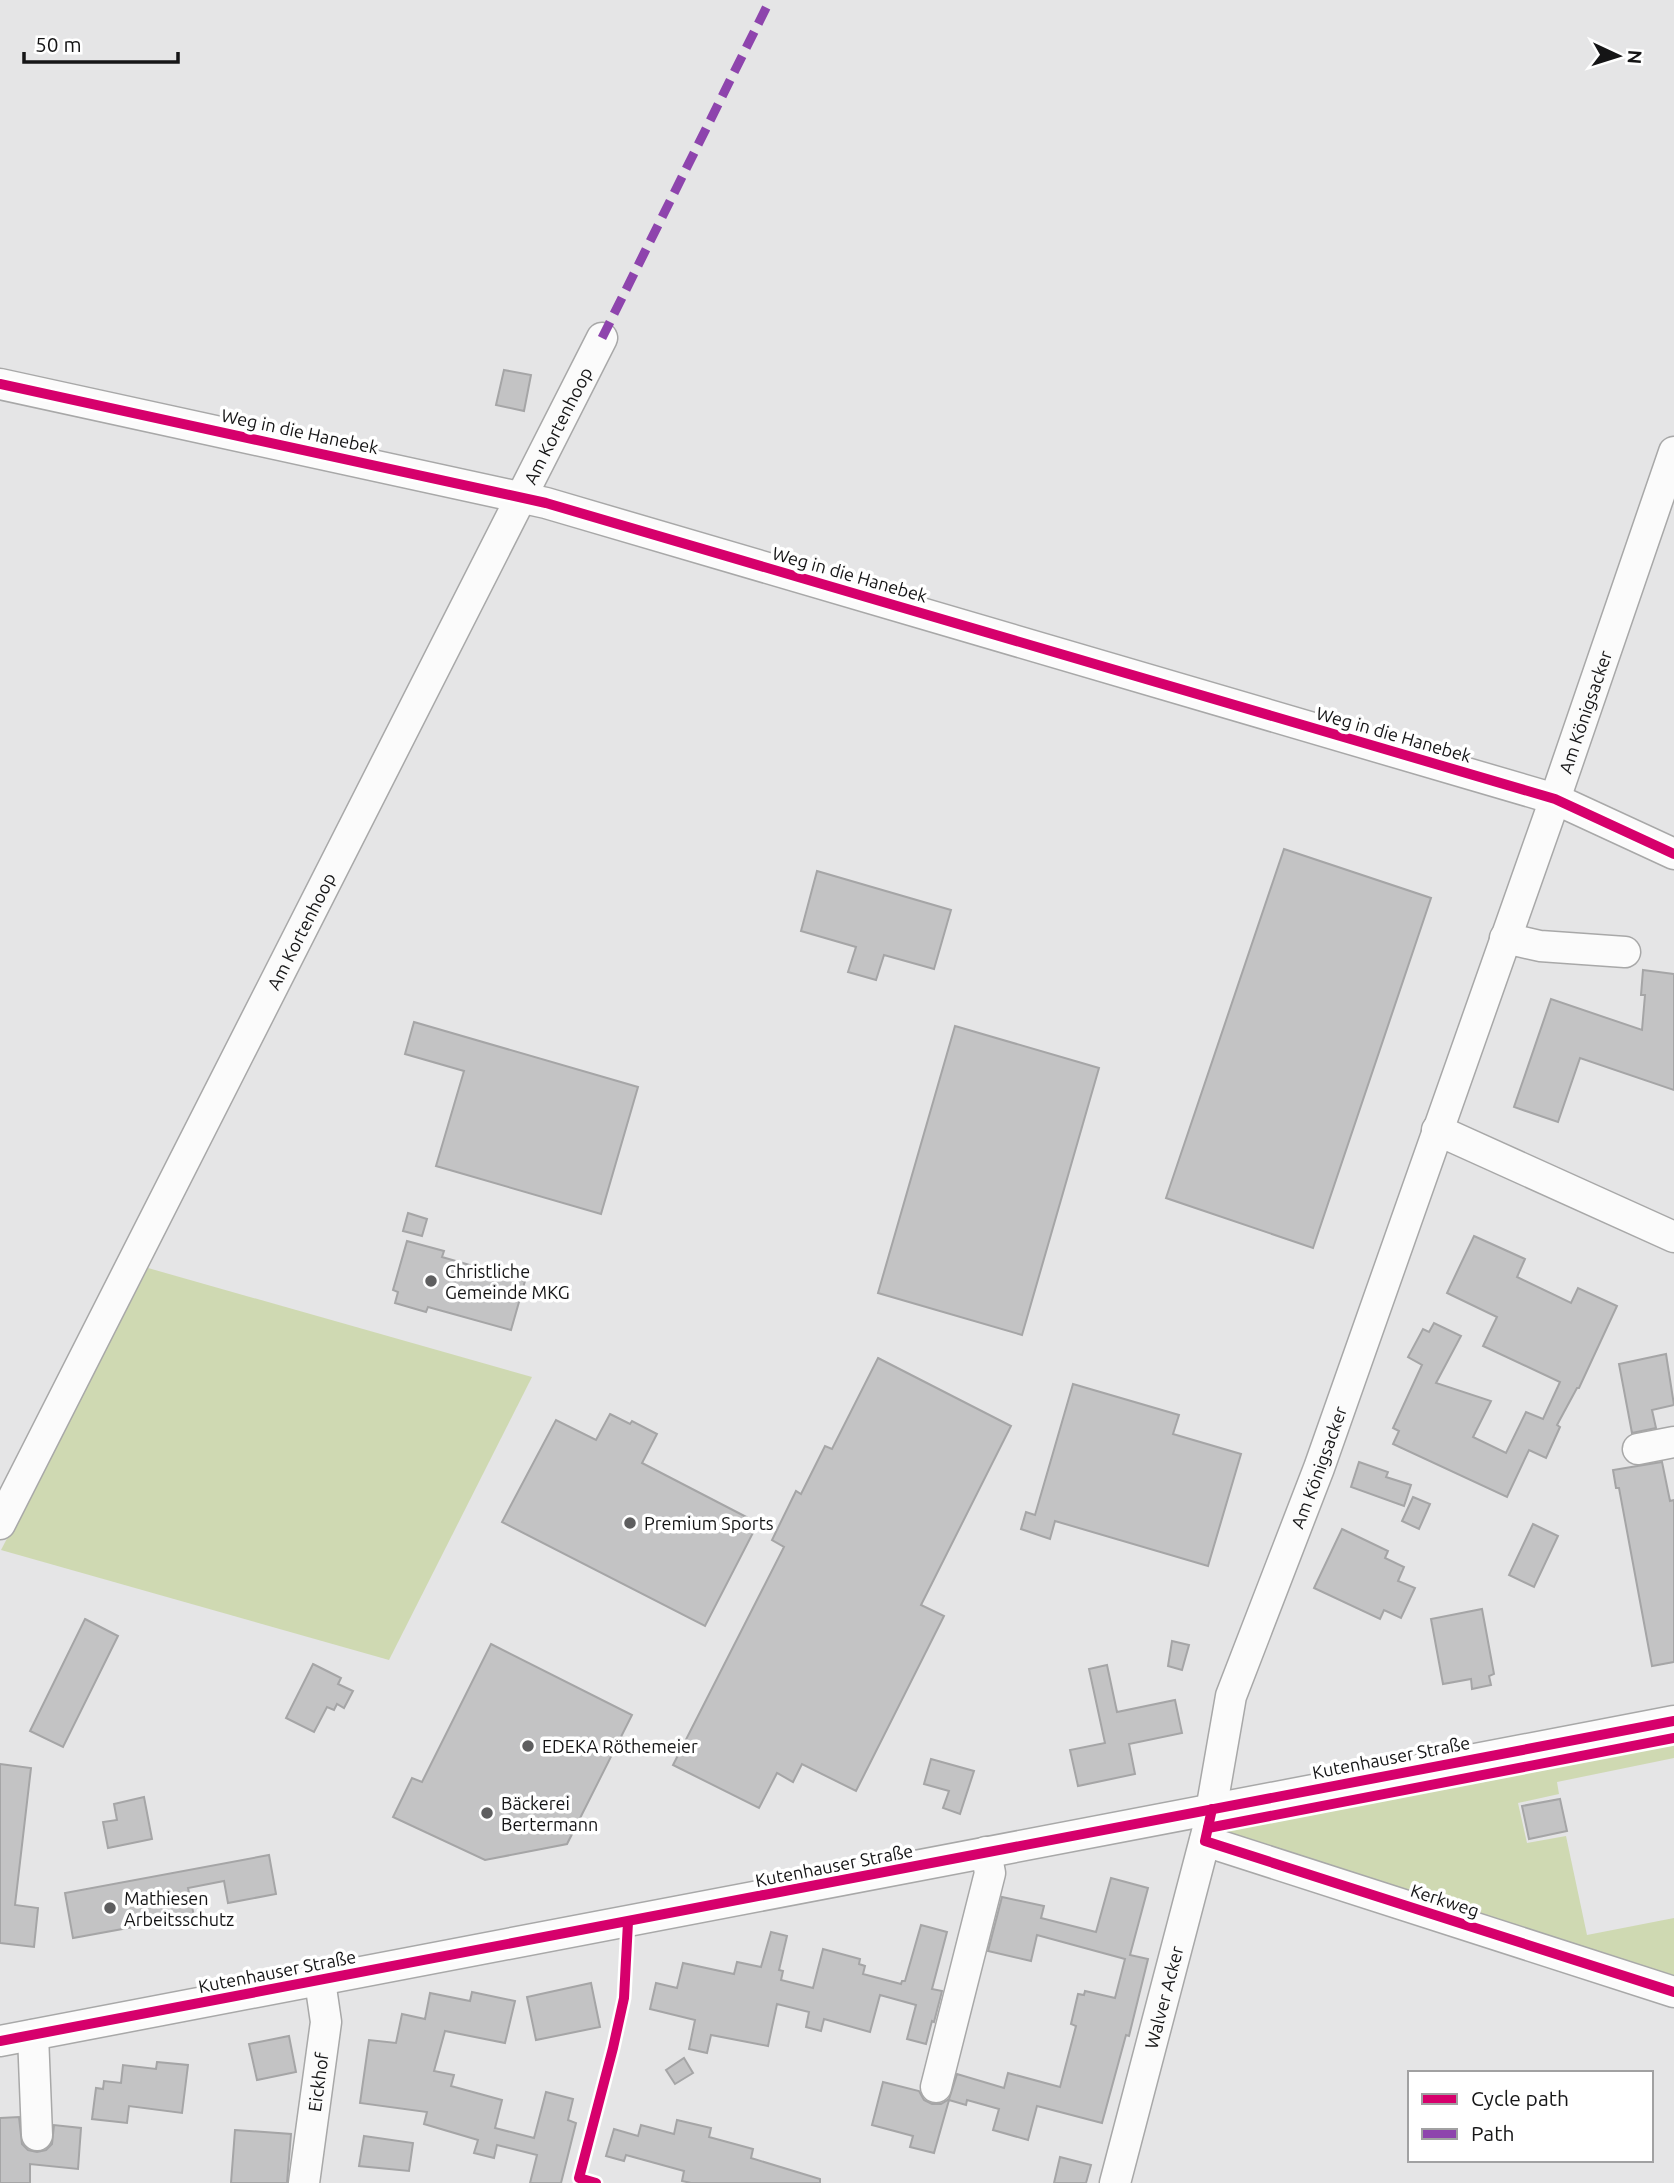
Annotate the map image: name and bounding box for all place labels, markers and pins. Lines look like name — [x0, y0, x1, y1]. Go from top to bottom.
place label: Christliche Gemeinde MKG — [445, 1261, 570, 1302]
marker: Christliche Gemeinde MKG — [423, 1273, 439, 1289]
place label: Premium Sports — [644, 1513, 774, 1533]
marker: Premium Sports — [622, 1515, 638, 1531]
place label: EDEKA Röthemeier — [542, 1736, 698, 1756]
marker: EDEKA Röthemeier — [520, 1738, 536, 1754]
place label: Bäckerei Bertermann — [501, 1793, 598, 1834]
marker: Bäckerei Bertermann — [479, 1805, 495, 1821]
place label: Mathiesen Arbeitsschutz — [124, 1888, 234, 1929]
marker: Mathiesen Arbeitsschutz — [102, 1900, 118, 1916]

